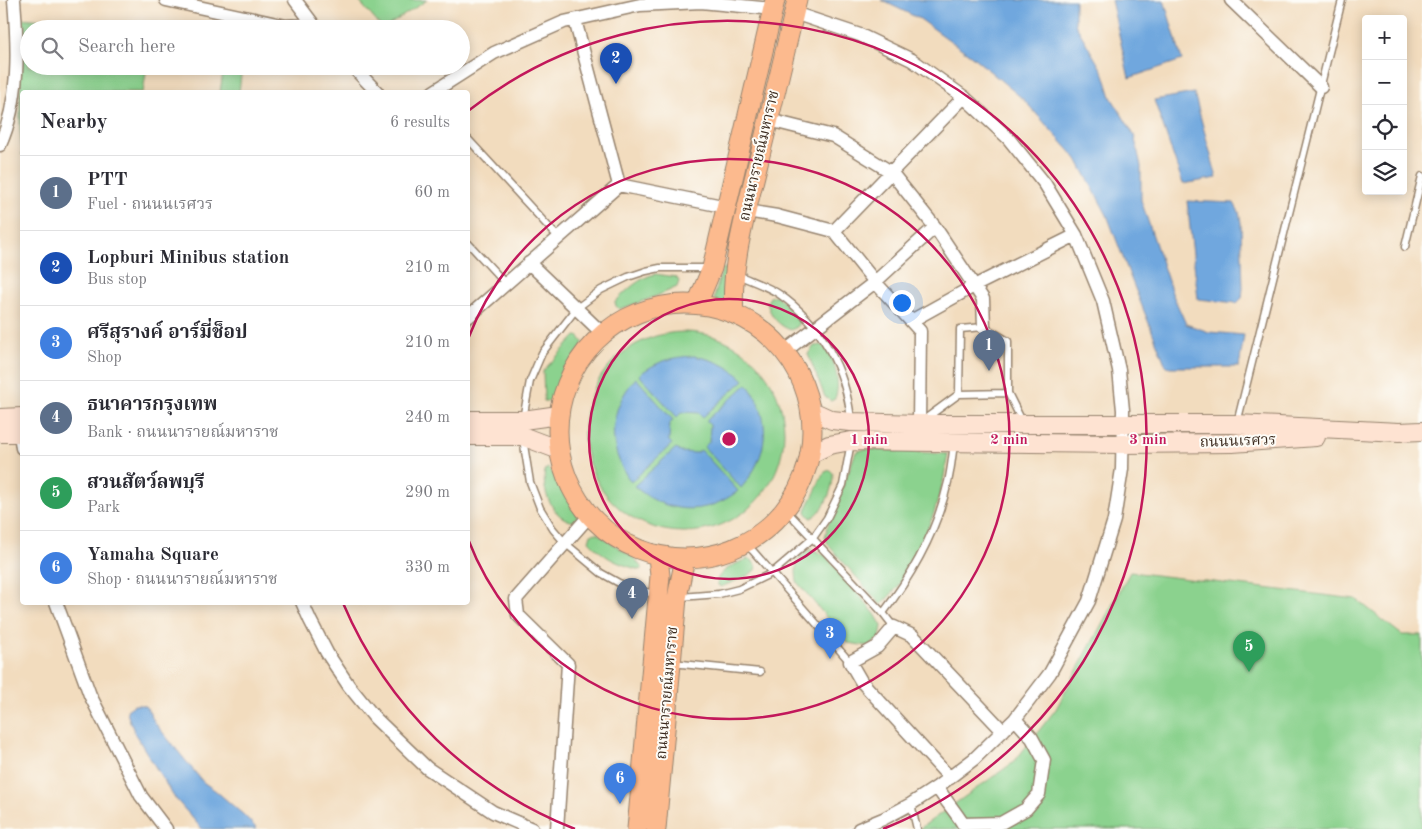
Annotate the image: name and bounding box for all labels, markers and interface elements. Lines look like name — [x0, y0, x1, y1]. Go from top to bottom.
map controls — [1362, 15, 1407, 195]
button: + — [1362, 15, 1407, 60]
search box — [20, 20, 470, 75]
icon: search — [38, 34, 66, 62]
text: Search here — [78, 38, 175, 57]
pin: 2 — [600, 43, 632, 84]
button: − — [1362, 60, 1407, 105]
street label: ถนนนารายณ์มหาราช — [734, 88, 782, 223]
button: locate — [1362, 105, 1407, 150]
text: Nearby — [40, 112, 108, 133]
text: 6 results — [390, 115, 450, 131]
button: layers — [1362, 150, 1407, 195]
text: PTT — [87, 171, 128, 190]
text: 1 — [51, 185, 61, 201]
text: 60 m — [414, 185, 450, 201]
text: Fuel · ถนนนเรศวร — [87, 197, 213, 213]
text: Lopburi Minibus station — [87, 249, 289, 268]
text: 2 — [51, 260, 61, 276]
text: 210 m — [405, 260, 450, 276]
text: Bus stop — [87, 272, 147, 288]
your location — [889, 290, 915, 316]
text: ศรีสุรางค์ อาร์มี่ช็อป — [87, 324, 248, 343]
pin: 1 — [973, 330, 1005, 371]
text: 3 — [51, 335, 61, 351]
text: 210 m — [405, 335, 450, 351]
text: Shop — [87, 350, 122, 366]
text: ธนาคารกรุงเทพ — [87, 396, 217, 415]
text: 4 — [51, 410, 61, 426]
text: 240 m — [405, 410, 450, 426]
text: Bank · ถนนนารายณ์มหาราช — [87, 425, 279, 441]
centre of rings — [720, 430, 738, 448]
text: 1 min — [850, 433, 888, 448]
text: 2 min — [990, 433, 1028, 448]
text: 3 min — [1129, 433, 1167, 448]
street label: ถนนนเรศวร — [1200, 433, 1276, 451]
text: สวนสัตว์ลพบุรี — [87, 474, 205, 493]
text: 5 — [51, 485, 61, 501]
text: 290 m — [405, 485, 450, 501]
text: Park — [87, 500, 120, 516]
text: Yamaha Square — [87, 546, 219, 565]
text: 6 — [51, 560, 61, 576]
text: 330 m — [405, 560, 450, 576]
text: Shop · ถนนนารายณ์มหาราช — [87, 572, 278, 588]
pin: 4 — [616, 578, 648, 619]
pin: 3 — [814, 618, 846, 659]
street label: ถนนนารายณ์มหาราช — [651, 626, 681, 760]
pin: 5 — [1233, 631, 1265, 672]
pin: 6 — [604, 763, 636, 804]

